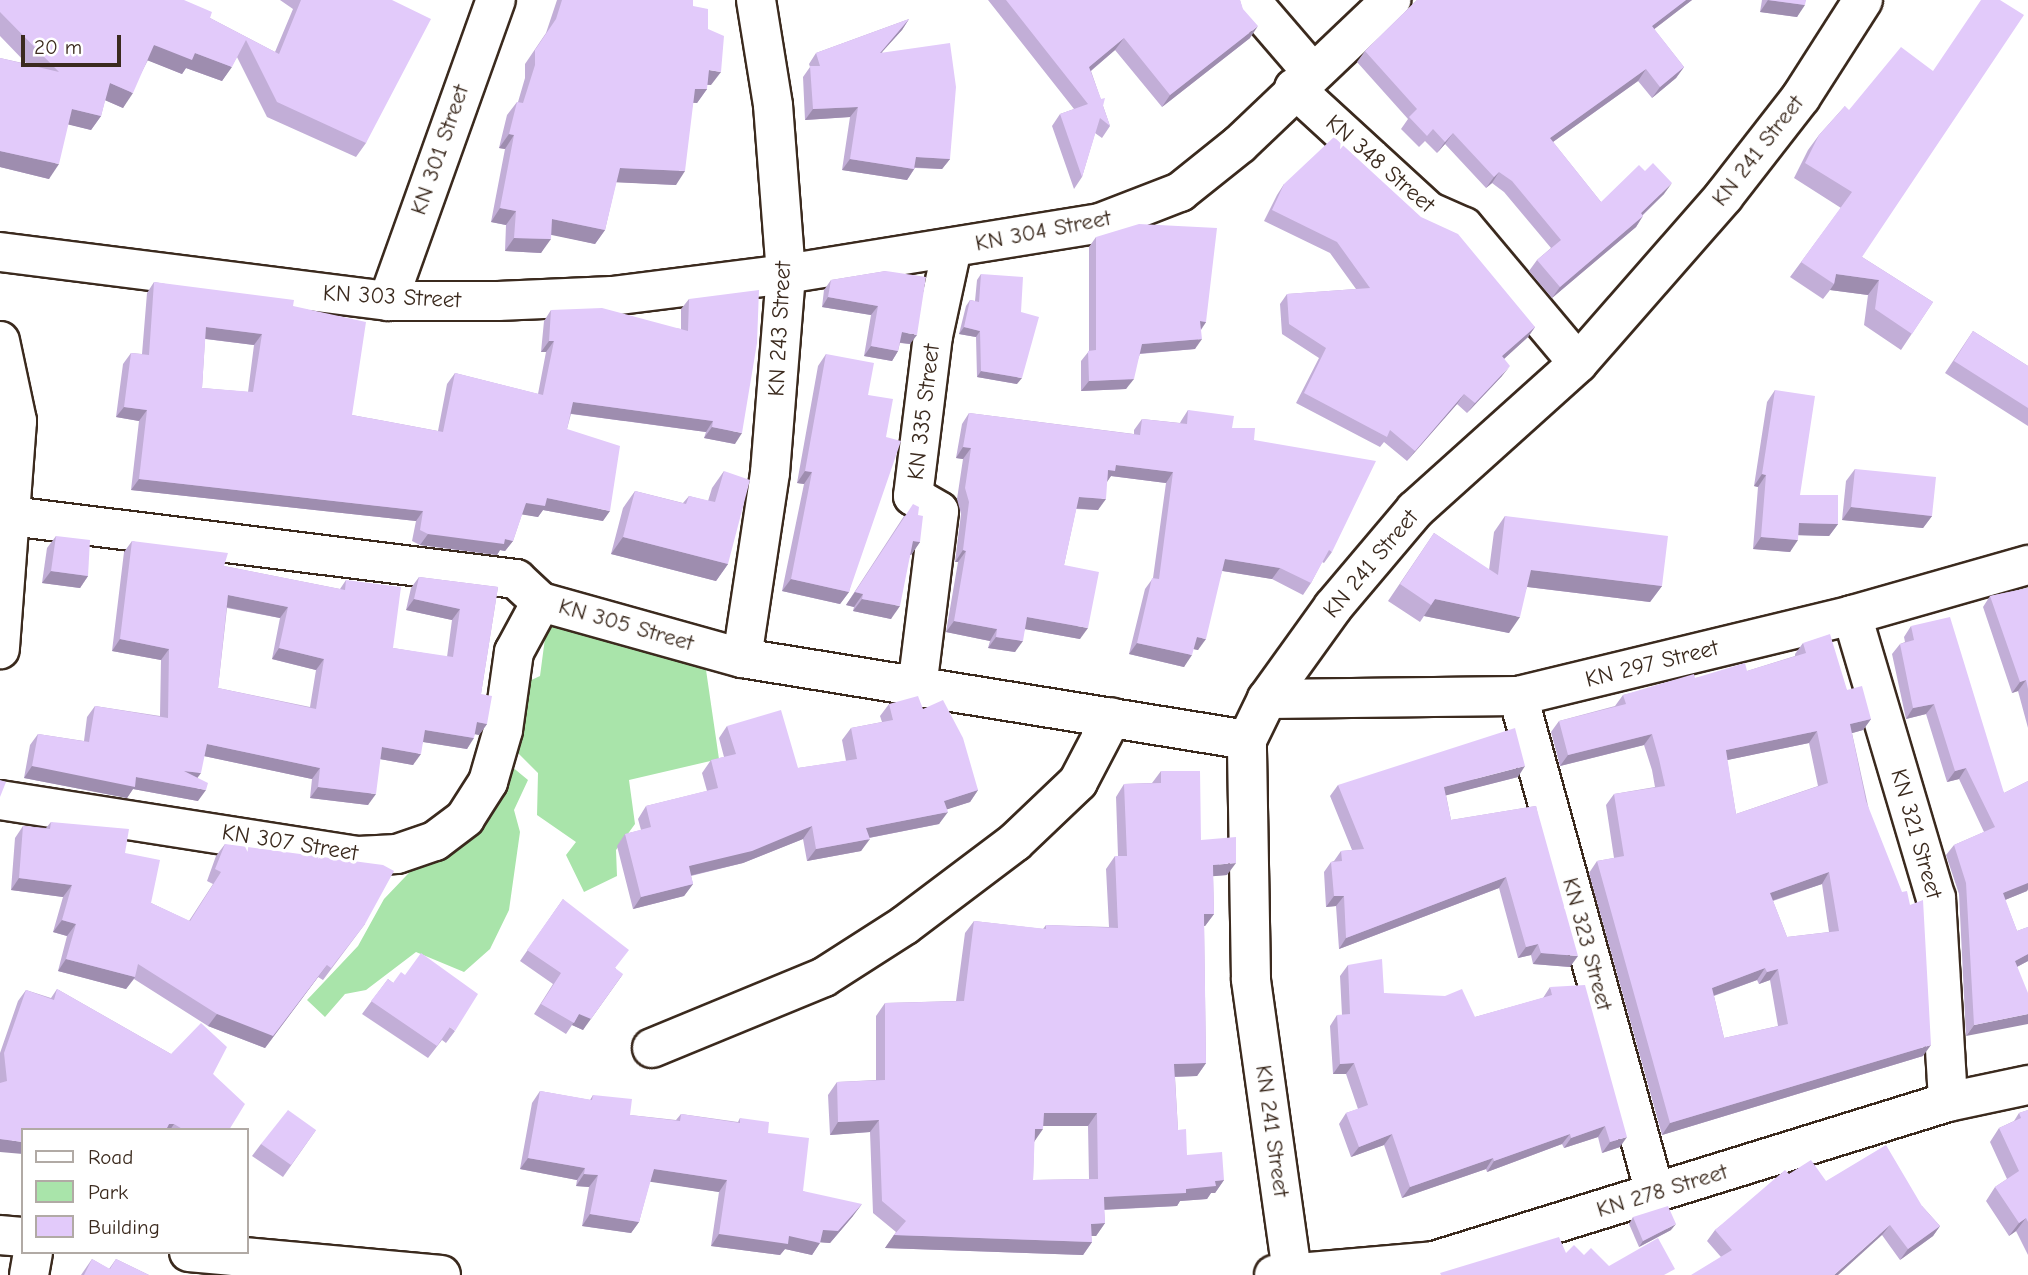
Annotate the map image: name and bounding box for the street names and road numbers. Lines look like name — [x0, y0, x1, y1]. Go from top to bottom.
street label: KN 301 Street — [405, 81, 475, 219]
street label: KN 241 Street — [1706, 90, 1810, 212]
street label: KN 348 Street — [1320, 109, 1440, 219]
street label: KN 304 Street — [973, 204, 1113, 258]
street label: KN 243 Street — [763, 261, 797, 397]
street label: KN 303 Street — [322, 280, 462, 314]
street label: KN 335 Street — [902, 342, 946, 482]
street label: KN 241 Street — [1318, 504, 1424, 624]
street label: KN 305 Street — [555, 593, 697, 657]
street label: KN 297 Street — [1583, 634, 1721, 694]
street label: KN 321 Street — [1884, 766, 1948, 902]
street label: KN 307 Street — [220, 819, 360, 867]
street label: KN 323 Street — [1556, 875, 1618, 1013]
street label: KN 241 Street — [1249, 1063, 1295, 1199]
street label: KN 278 Street — [1593, 1158, 1731, 1224]

